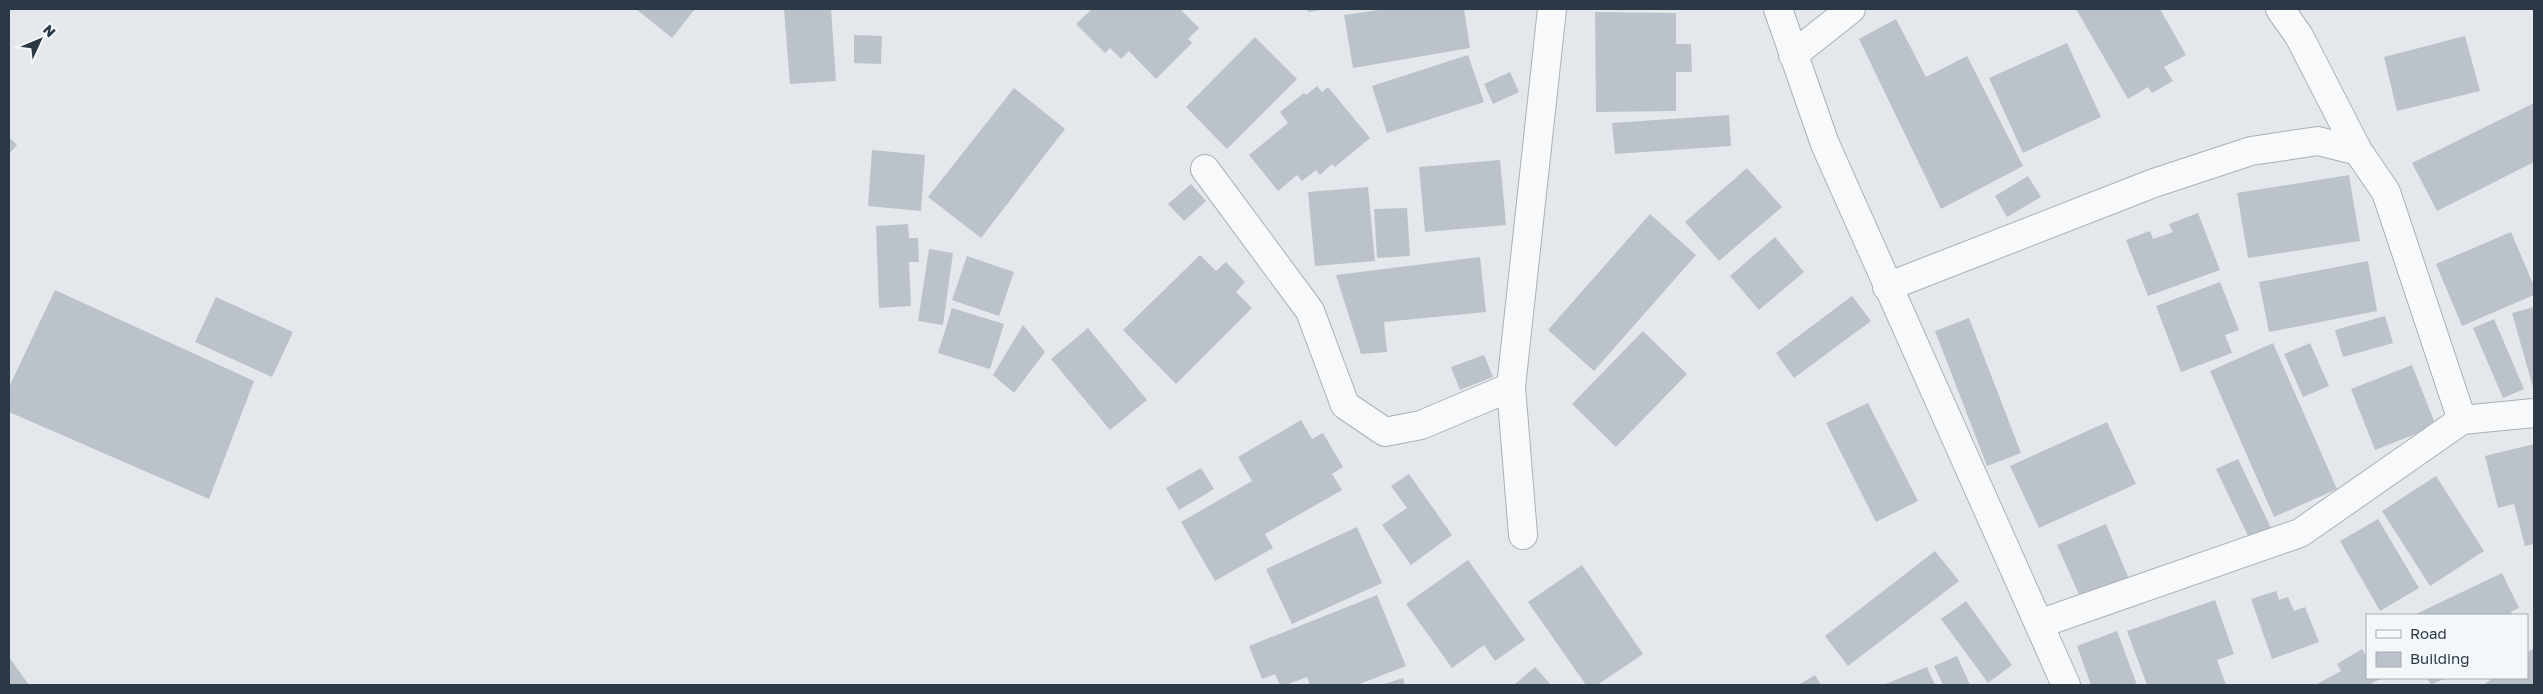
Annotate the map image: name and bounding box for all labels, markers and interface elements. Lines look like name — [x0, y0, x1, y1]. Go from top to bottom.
north arrow — [15, 15, 65, 65]
text: N — [40, 21, 60, 40]
legend — [2366, 614, 2528, 679]
text: Road — [2410, 624, 2447, 642]
text: Building — [2410, 649, 2470, 667]

